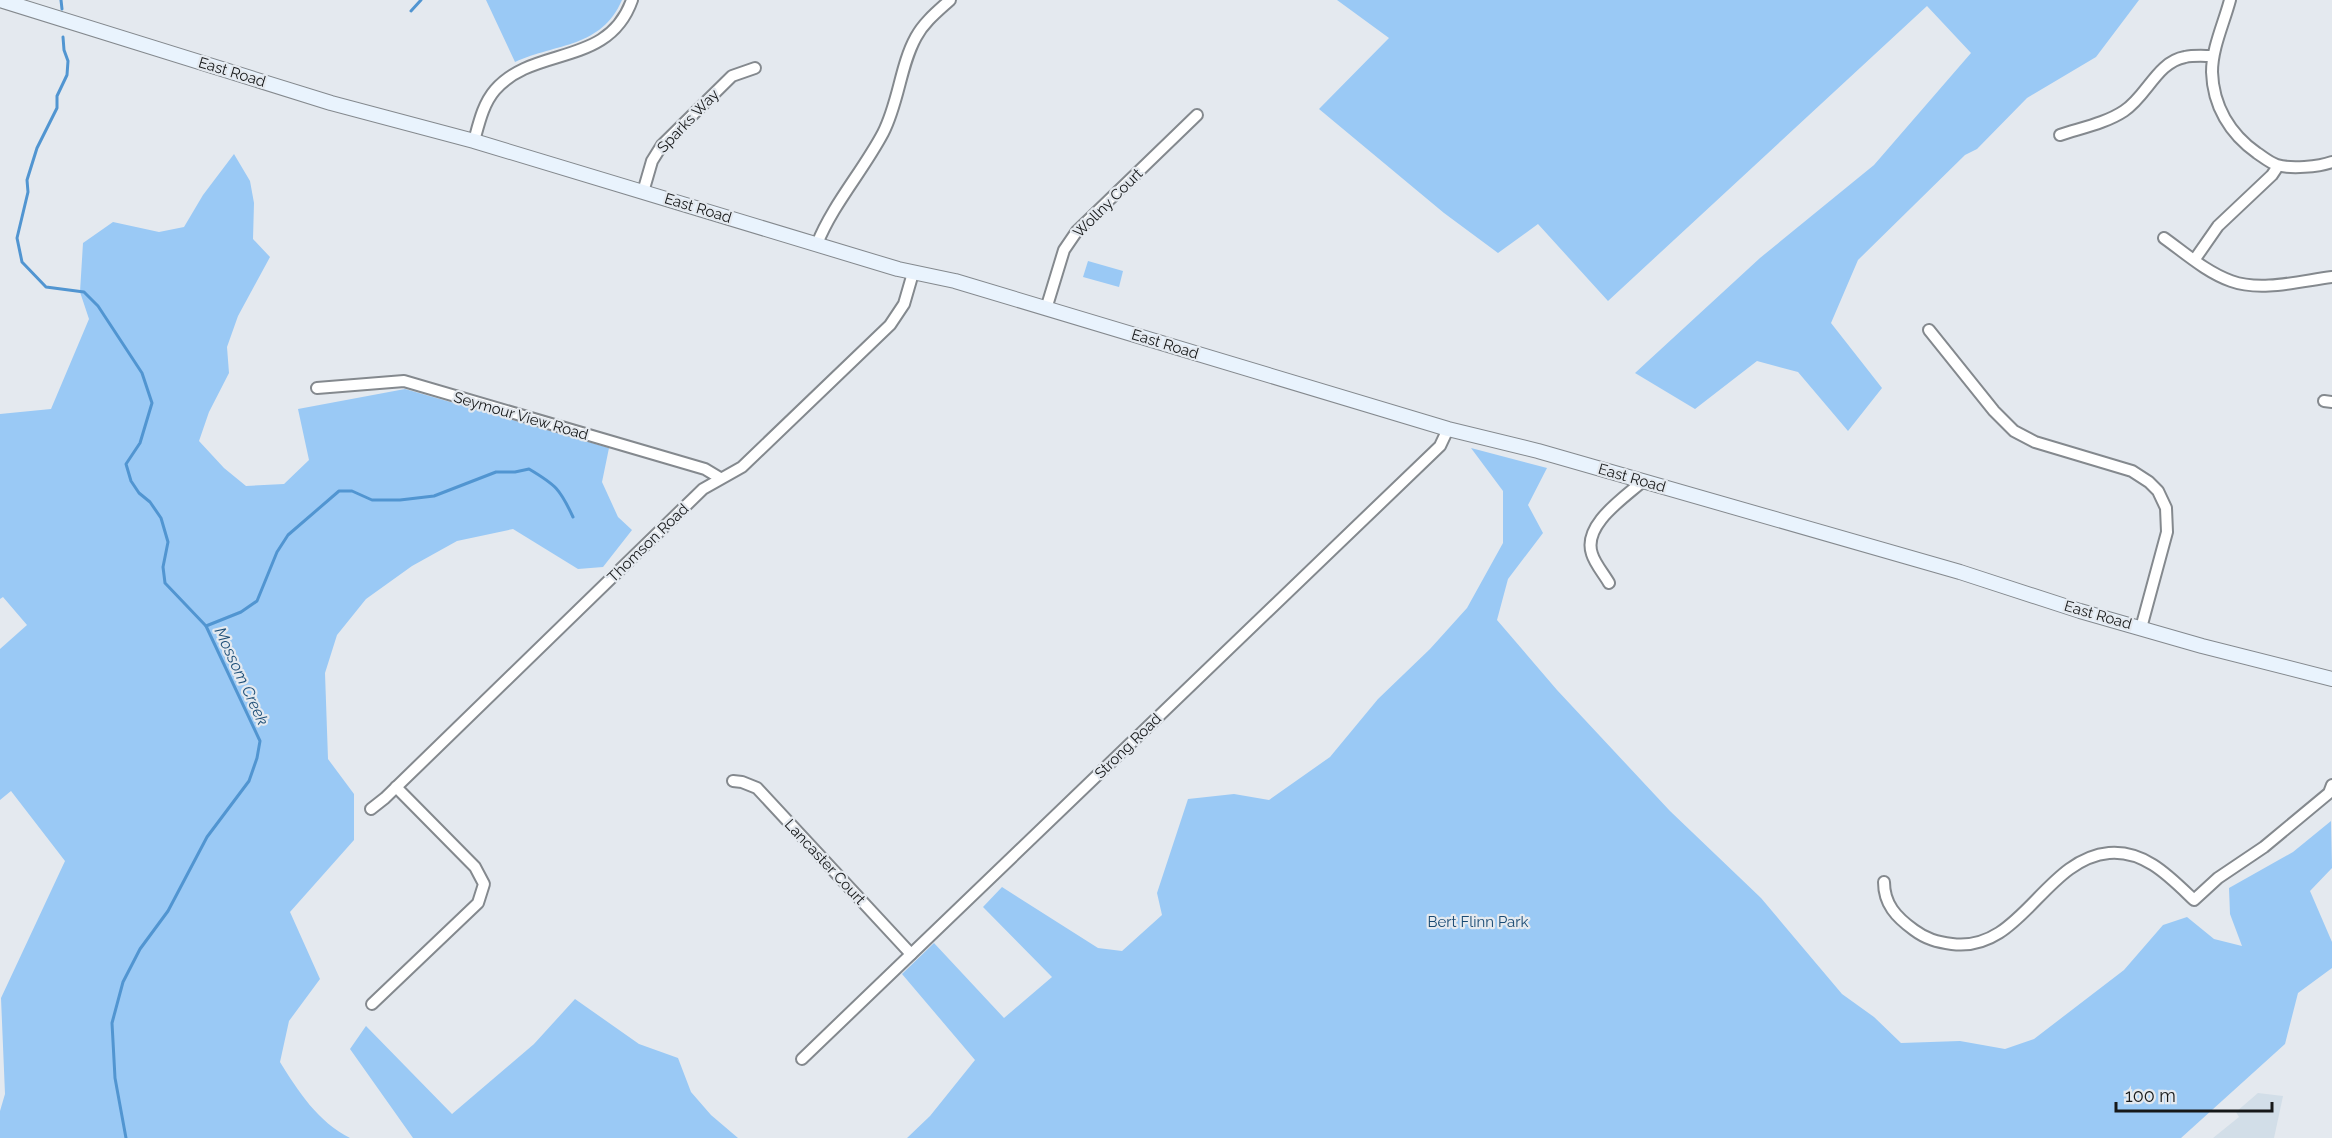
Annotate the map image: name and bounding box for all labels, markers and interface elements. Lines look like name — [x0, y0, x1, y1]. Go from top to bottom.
street label: East Road — [196, 53, 268, 91]
street label: Sparks Way — [653, 86, 723, 156]
street label: Wollny Court — [1070, 165, 1146, 241]
street label: East Road — [662, 189, 734, 227]
street label: East Road — [1129, 325, 1201, 363]
street label: Seymour View Road — [452, 388, 590, 444]
street label: East Road — [1596, 460, 1668, 496]
street label: Thomson Road — [604, 500, 692, 586]
street label: East Road — [2062, 597, 2134, 633]
water label: Mossom Creek — [211, 624, 273, 729]
street label: Strong Road — [1091, 710, 1165, 782]
street label: Lancaster Court — [781, 816, 869, 908]
park label: Bert Flinn Park — [1427, 913, 1529, 931]
scale bar — [2116, 1075, 2272, 1113]
text: 100 m — [2125, 1085, 2176, 1106]

